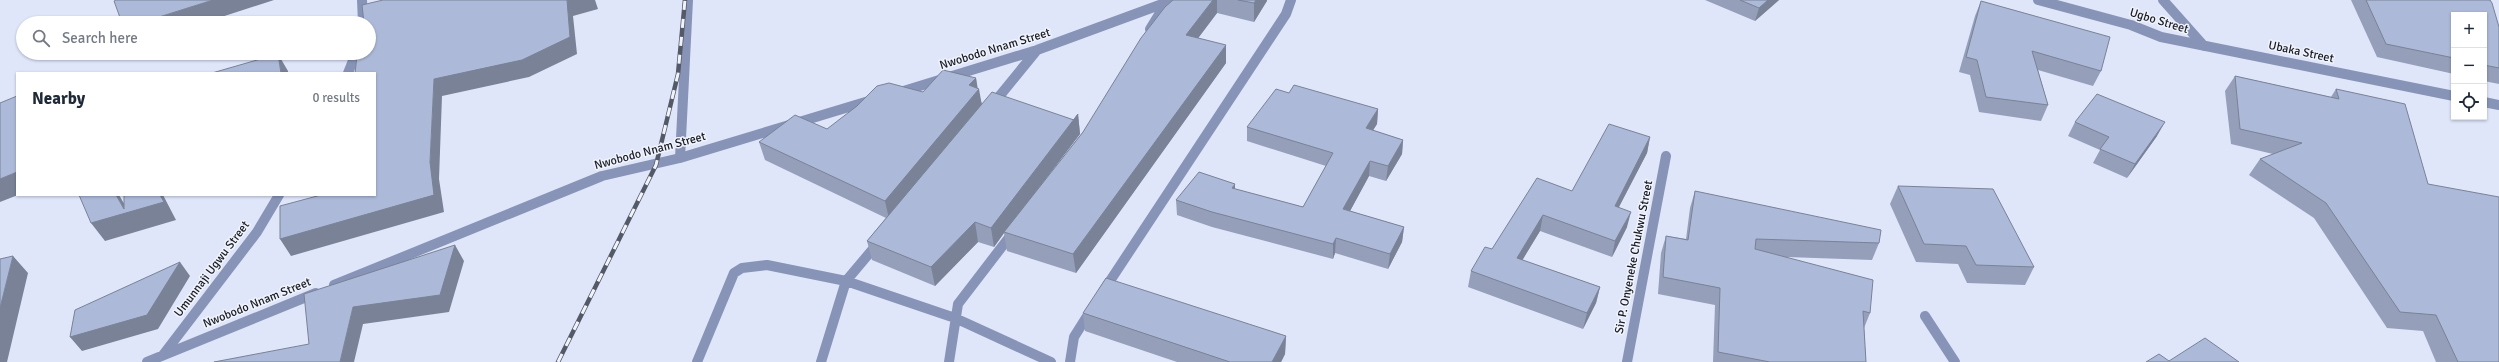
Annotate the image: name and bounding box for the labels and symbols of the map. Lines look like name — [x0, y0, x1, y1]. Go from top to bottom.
street label: Ugbo Street — [2128, 5, 2190, 37]
street label: Nwobodo Nnam Street — [938, 25, 1052, 73]
street label: Ubaka Street — [2267, 38, 2335, 66]
street label: Nwobodo Nnam Street — [593, 129, 707, 173]
street label: Sir P. Onyeneke Chukwu Street — [1612, 179, 1656, 335]
street label: Umunnaji Ugwu Street — [171, 218, 253, 320]
street label: Nwobodo Nnam Street — [201, 275, 313, 331]

